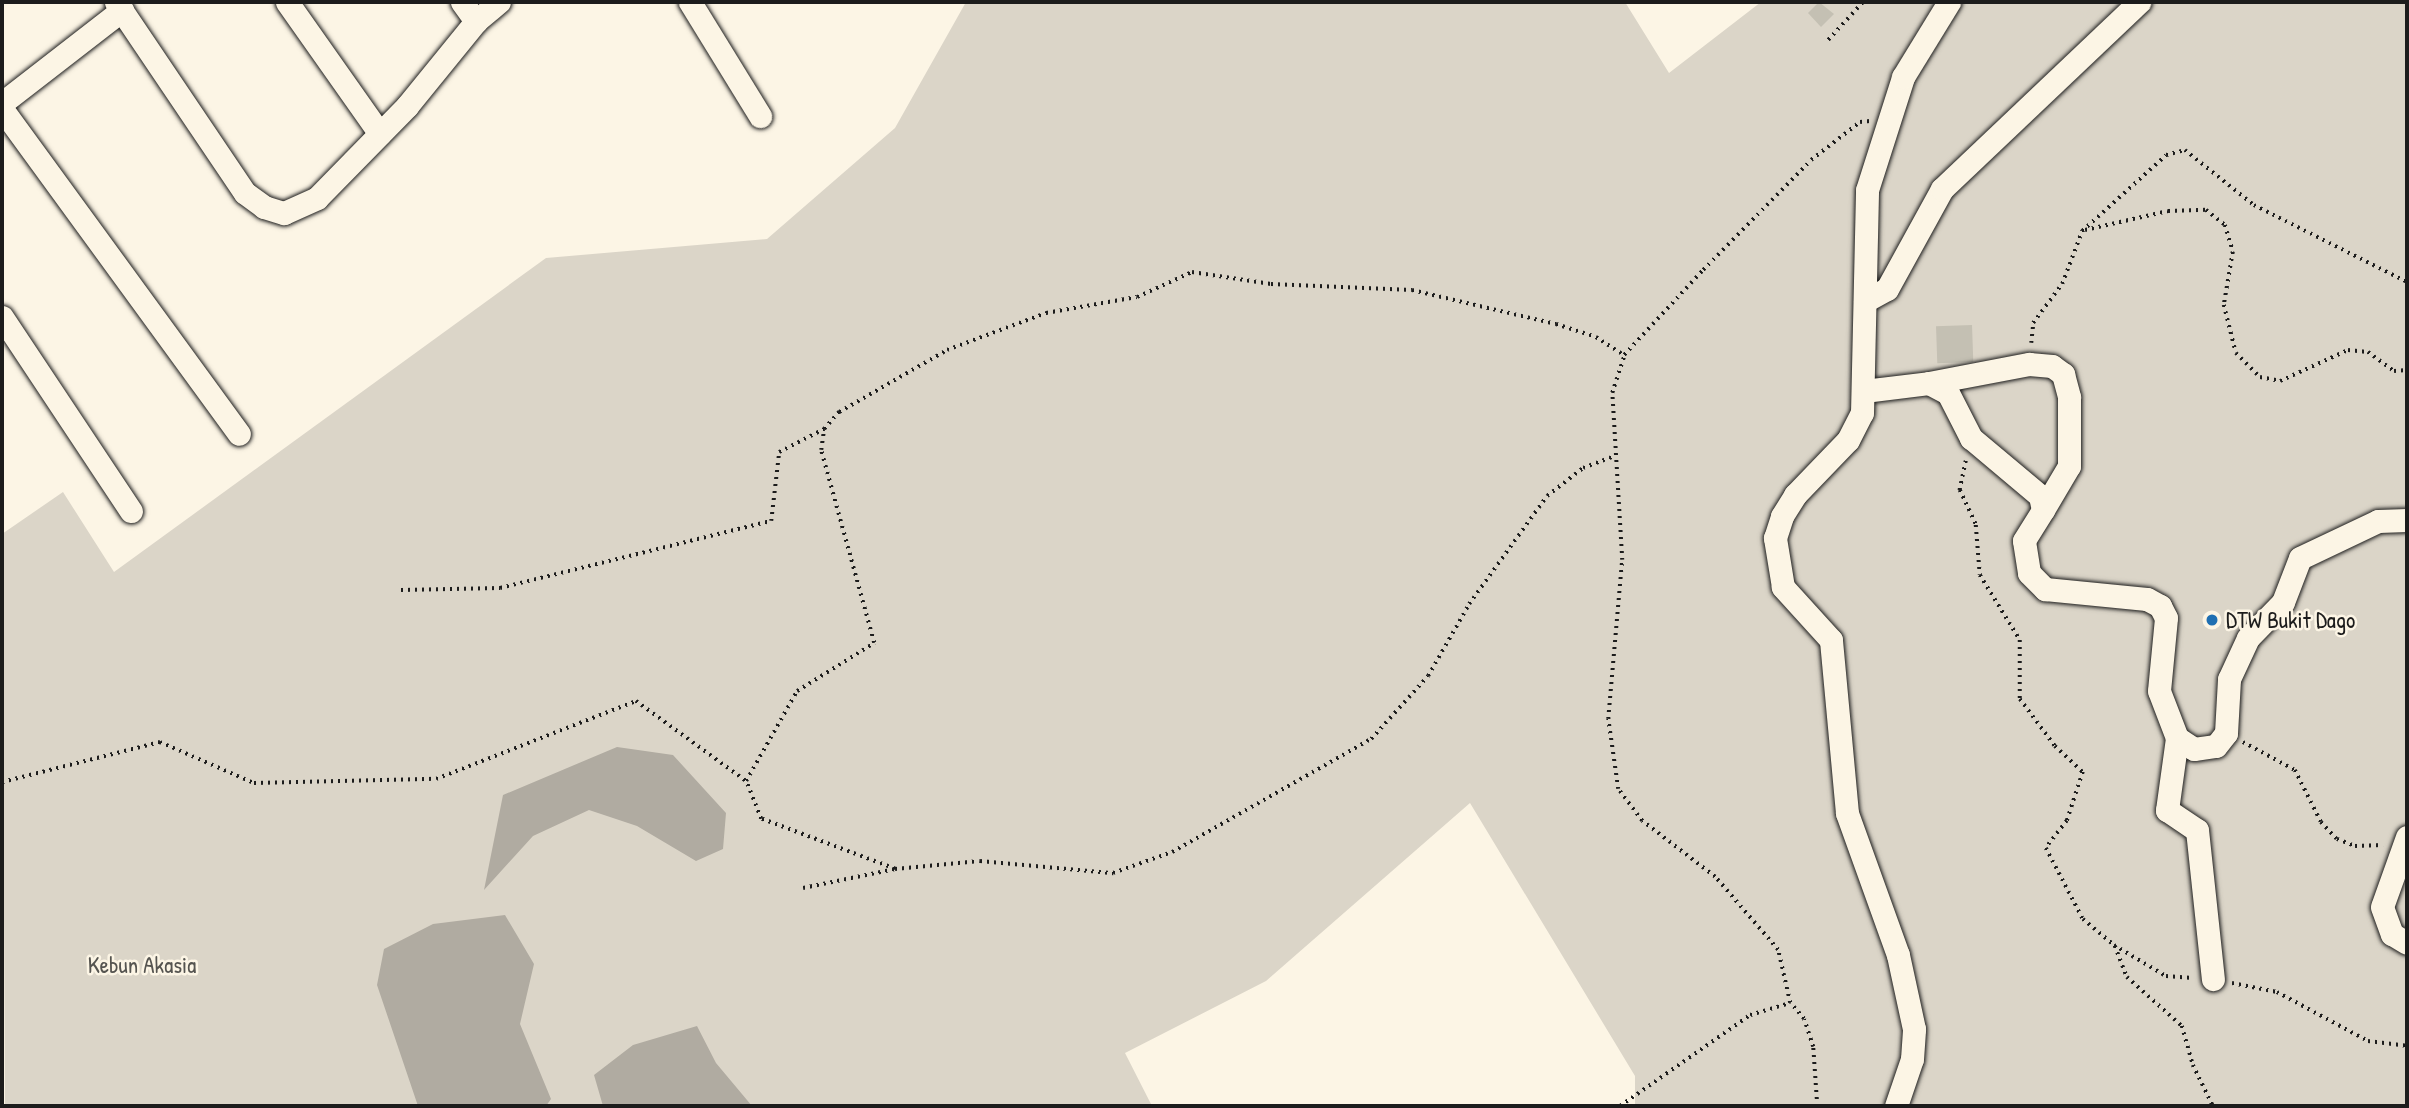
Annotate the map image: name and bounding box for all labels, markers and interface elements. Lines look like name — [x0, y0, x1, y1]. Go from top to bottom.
place label: DTW Bukit Dago — [2226, 606, 2355, 634]
marker: DTW Bukit Dago — [2204, 612, 2220, 628]
park label: Kebun Akasia — [88, 951, 196, 979]

